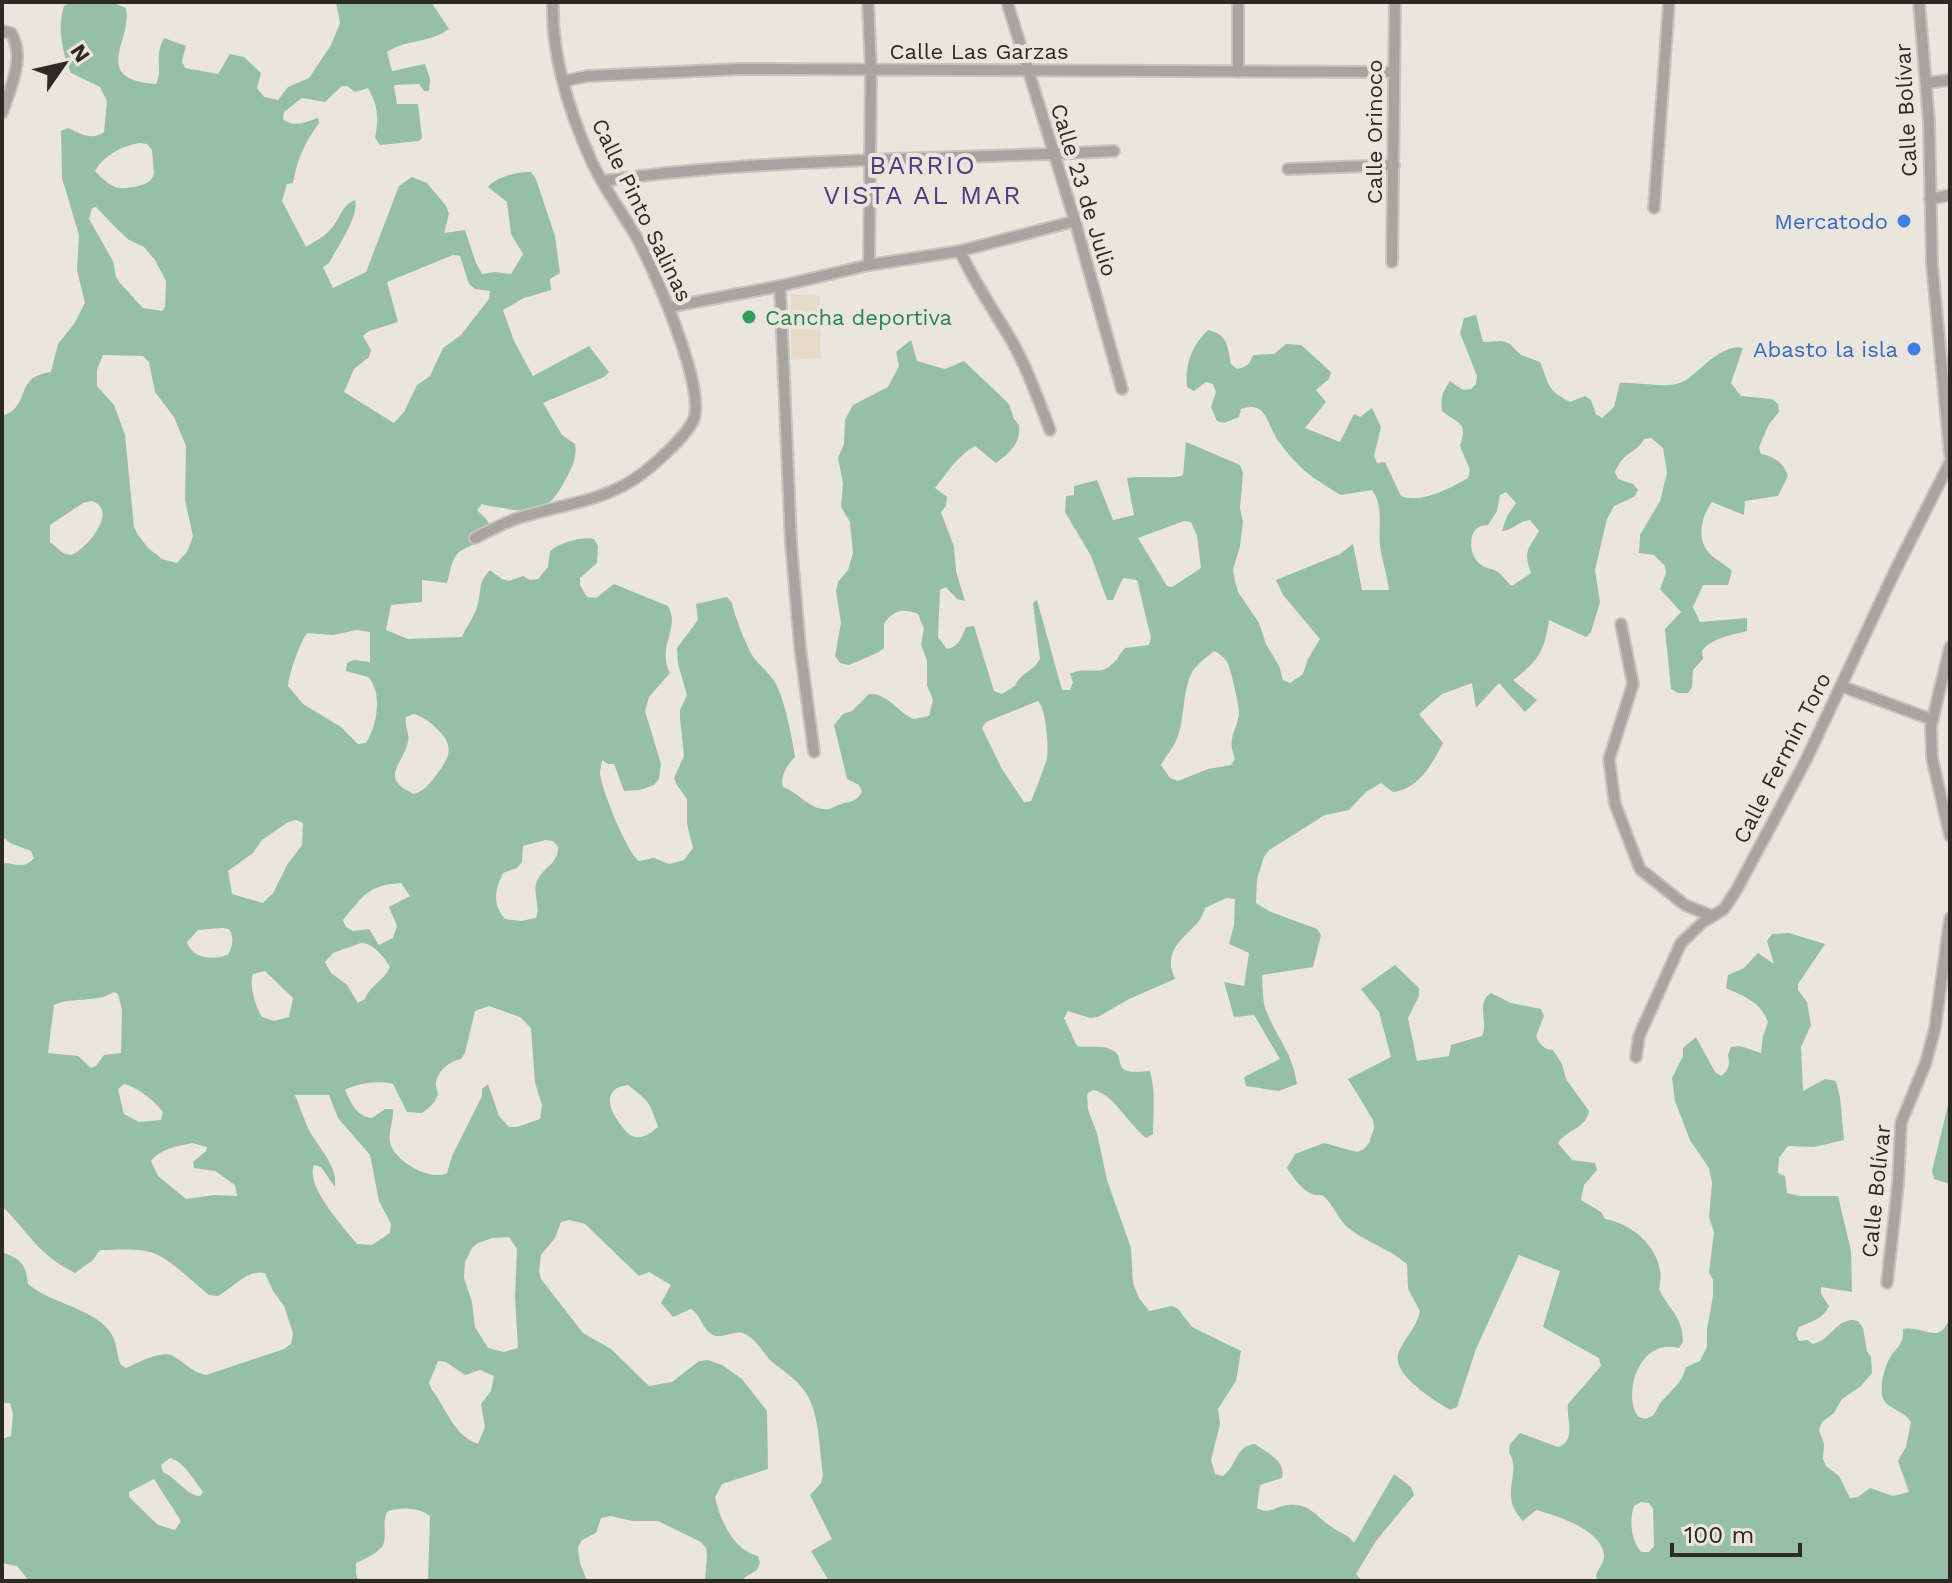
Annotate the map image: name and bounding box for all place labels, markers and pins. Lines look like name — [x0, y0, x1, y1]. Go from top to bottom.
place label: Mercatodo — [1774, 209, 1888, 234]
marker: Mercatodo — [1895, 212, 1913, 230]
place label: Cancha deportiva — [765, 305, 952, 330]
marker: Cancha deportiva — [740, 308, 758, 326]
place label: Abasto la isla — [1753, 337, 1898, 362]
marker: Abasto la isla — [1905, 340, 1923, 358]

